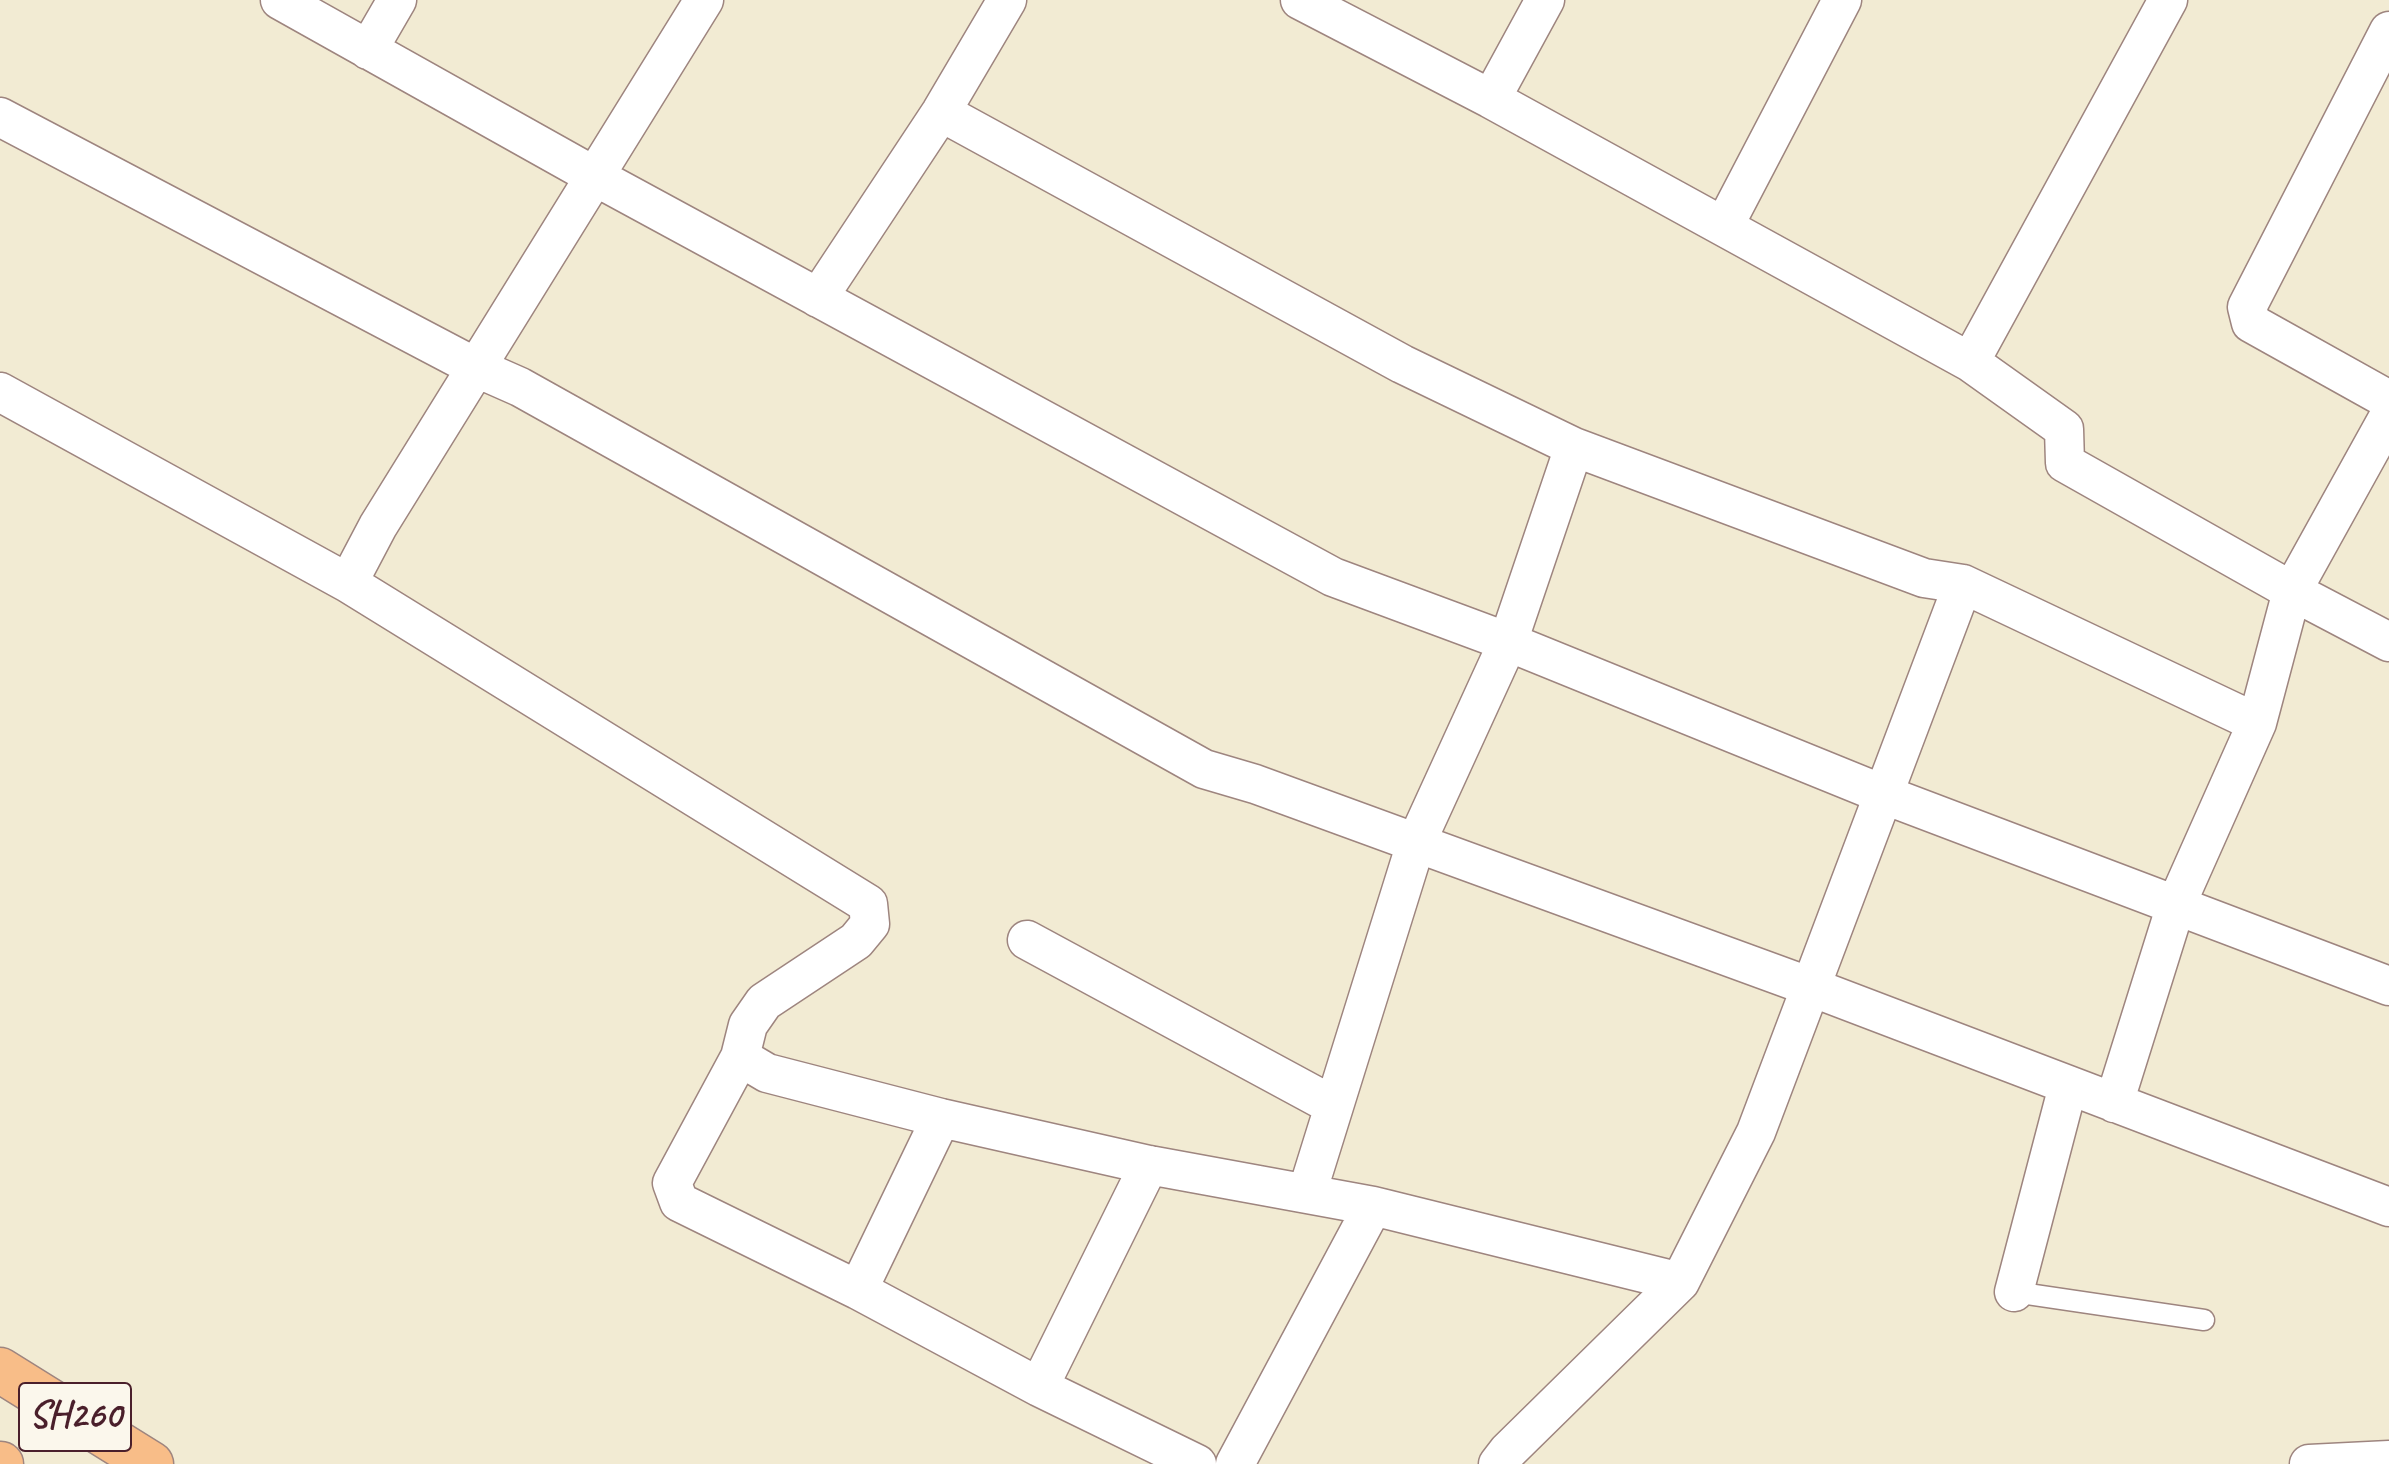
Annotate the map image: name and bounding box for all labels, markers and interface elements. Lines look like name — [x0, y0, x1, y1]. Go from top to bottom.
road number: SH260 — [19, 1383, 131, 1451]

